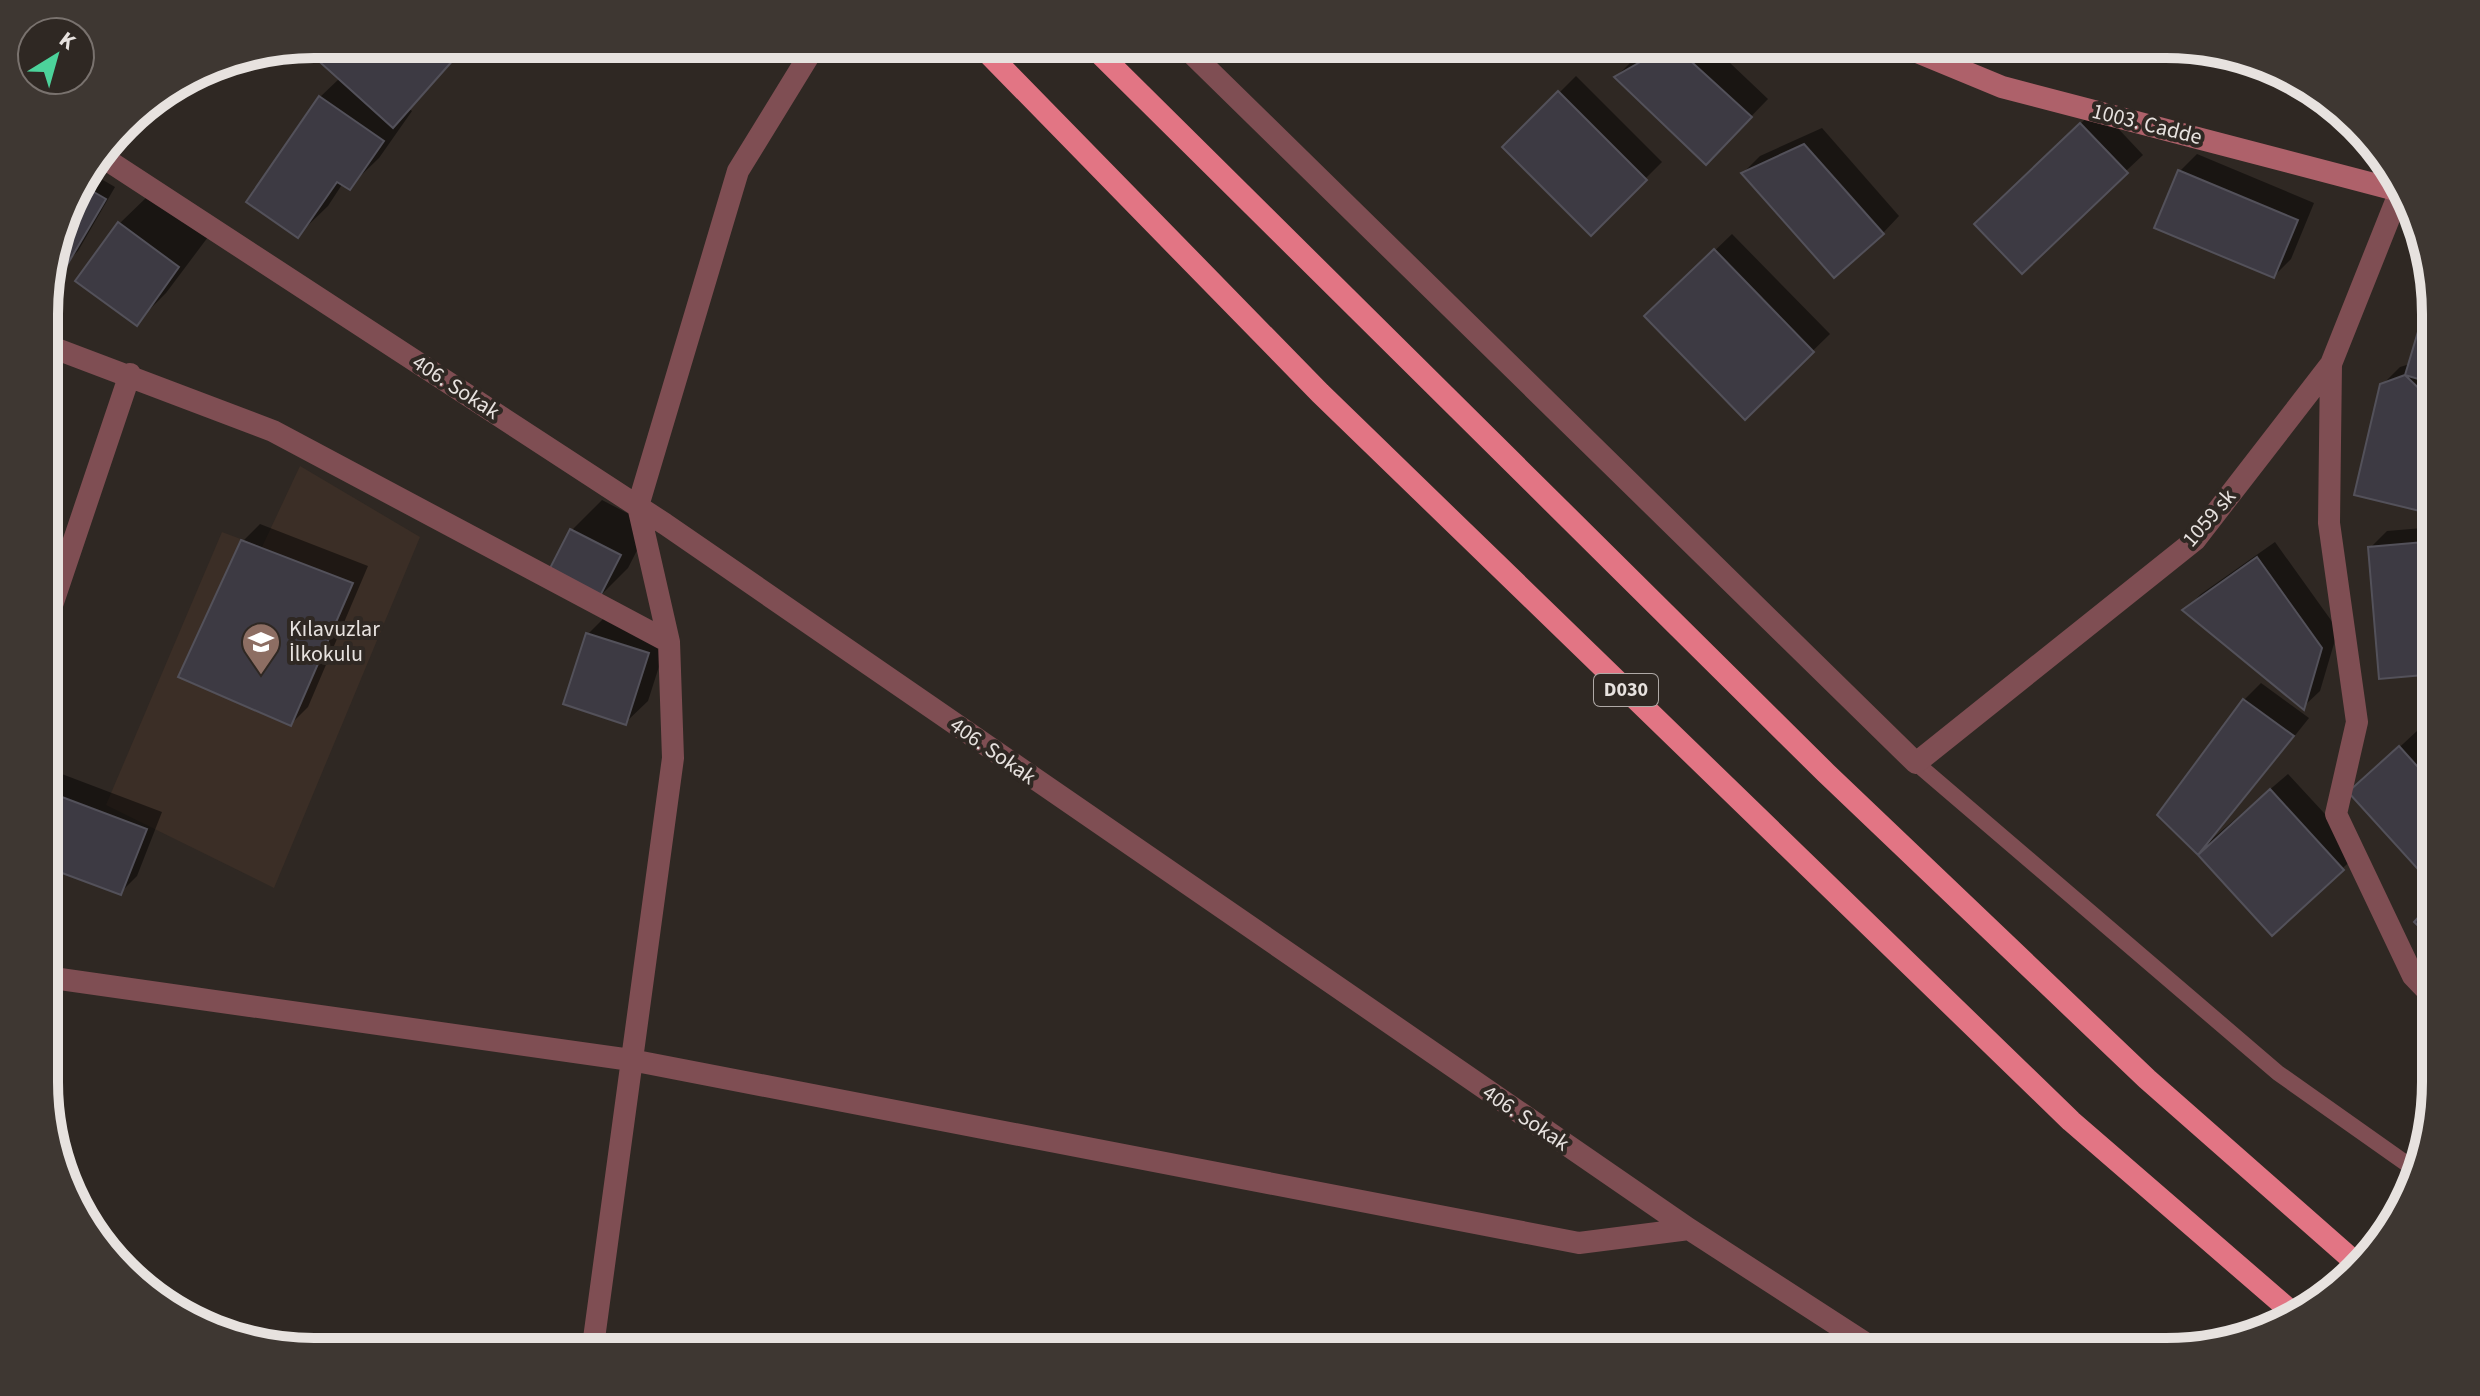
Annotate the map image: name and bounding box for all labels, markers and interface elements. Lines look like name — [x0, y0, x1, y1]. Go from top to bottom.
north arrow — [16, 16, 96, 96]
text: K — [52, 24, 83, 58]
street label: 1003. Cadde — [2088, 95, 2206, 153]
street label: 406. Sokak — [406, 347, 506, 427]
street label: 1059 sk — [2175, 482, 2244, 554]
place label: Kılavuzlar İlkokulu — [289, 613, 380, 670]
school or university icon: Kılavuzlar İlkokulu — [240, 621, 282, 676]
road number: D030 — [1594, 674, 1658, 706]
street label: 406. Sokak — [943, 709, 1043, 793]
street label: 406. Sokak — [1476, 1077, 1576, 1159]

